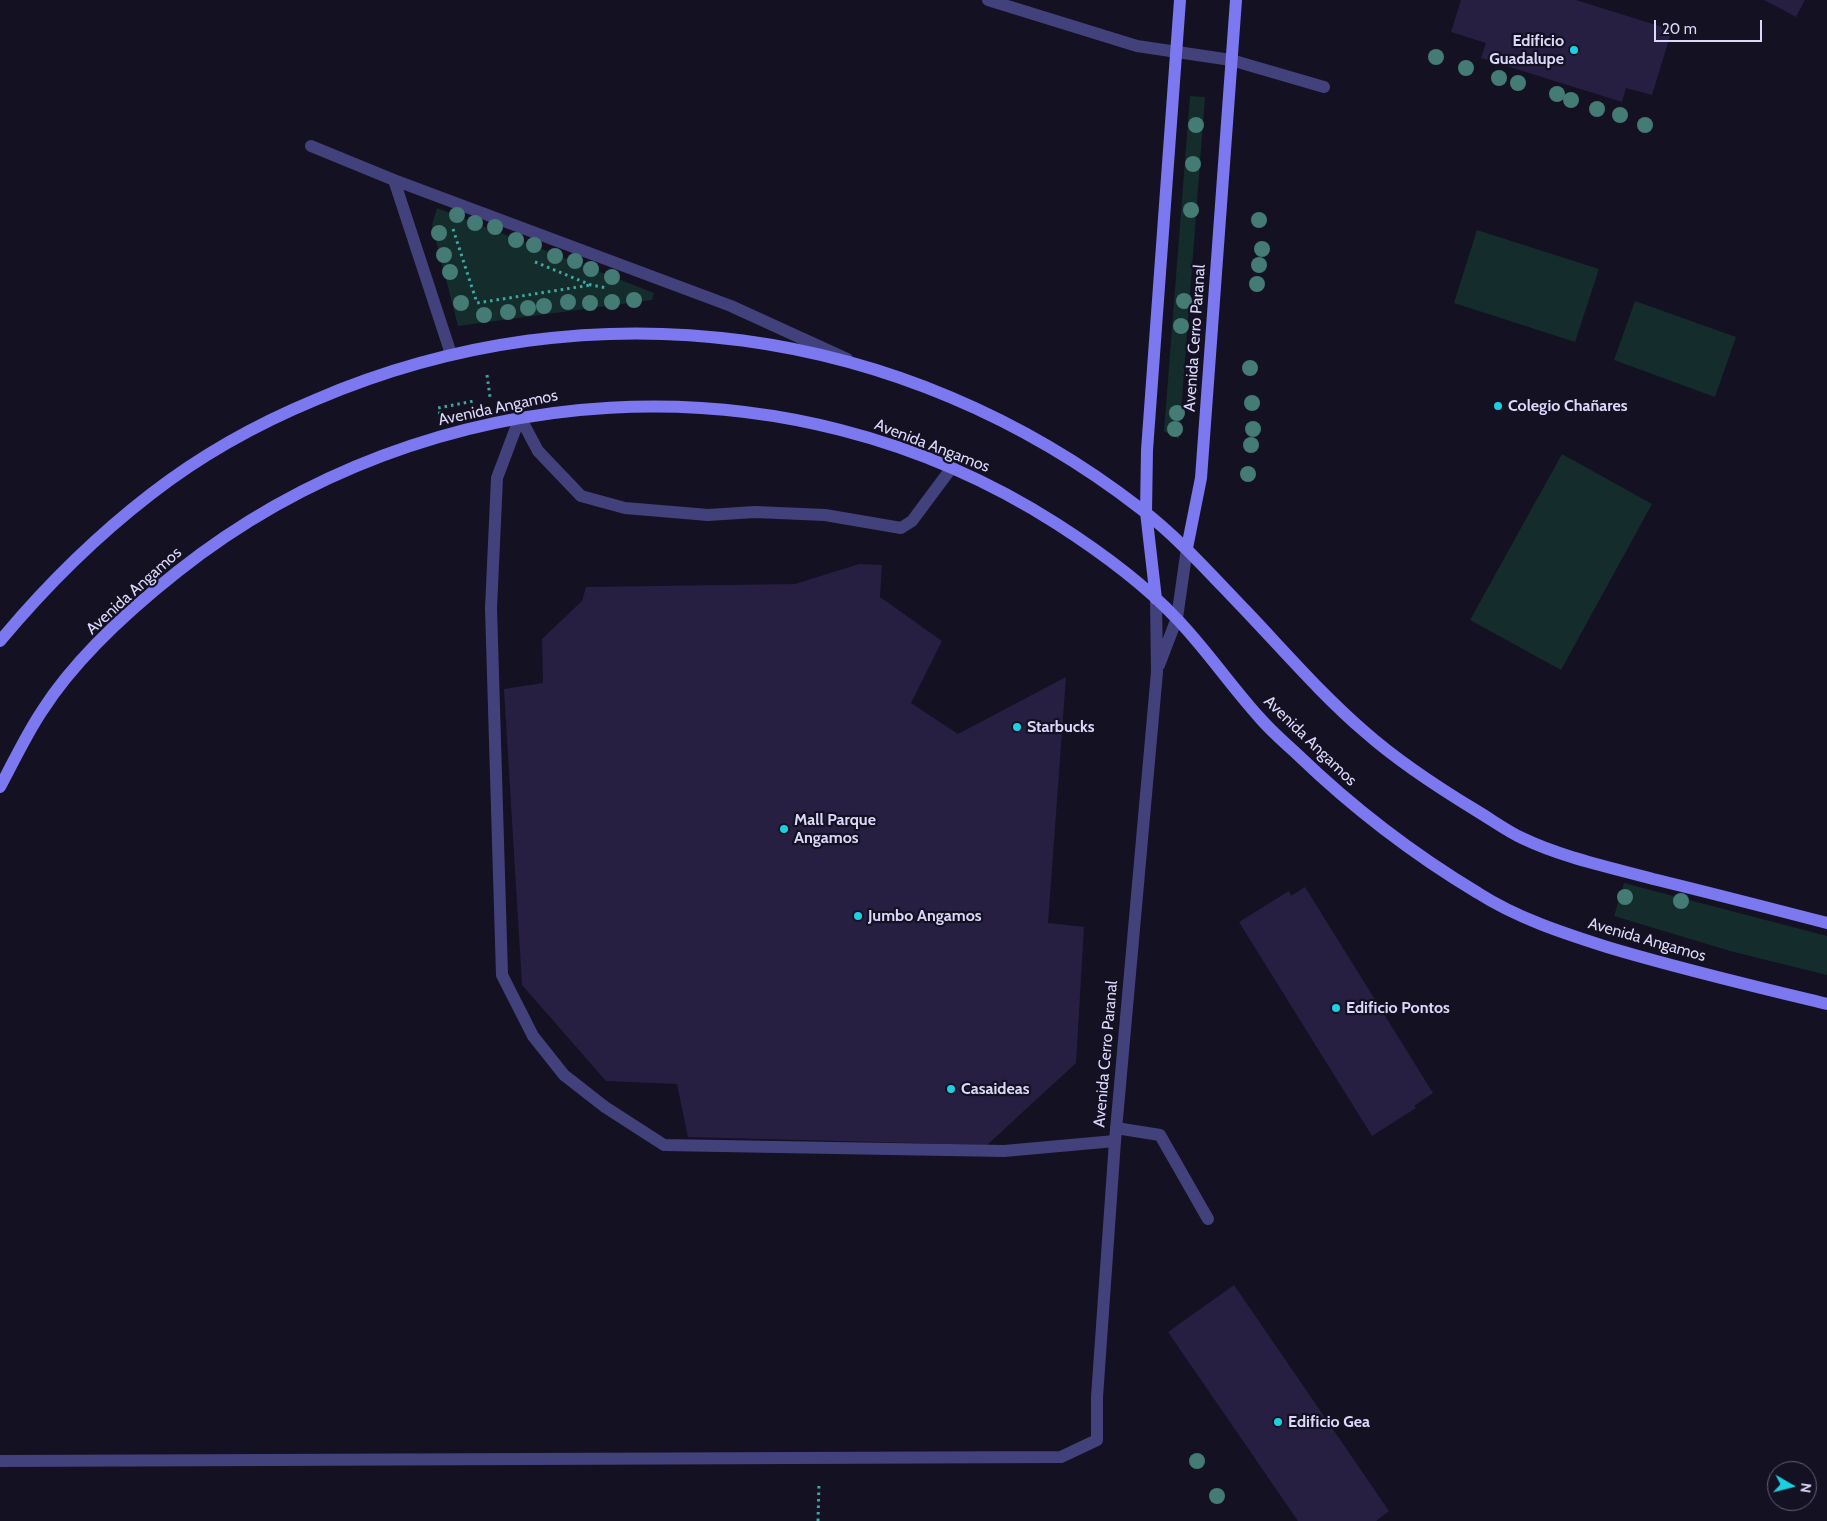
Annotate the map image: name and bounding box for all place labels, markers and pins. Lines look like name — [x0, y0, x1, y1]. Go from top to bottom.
place label: Edificio Guadalupe — [1489, 31, 1564, 69]
marker: Edificio Guadalupe — [1568, 44, 1580, 56]
place label: Colegio Chañares — [1508, 396, 1627, 416]
marker: Colegio Chañares — [1492, 400, 1504, 412]
place label: Starbucks — [1027, 717, 1095, 737]
marker: Starbucks — [1011, 721, 1023, 733]
place label: Mall Parque Angamos — [794, 810, 876, 848]
marker: Mall Parque Angamos — [778, 823, 790, 835]
place label: Jumbo Angamos — [868, 906, 982, 926]
marker: Jumbo Angamos — [852, 910, 864, 922]
place label: Edificio Pontos — [1346, 998, 1450, 1018]
marker: Edificio Pontos — [1330, 1002, 1342, 1014]
place label: Casaideas — [961, 1079, 1029, 1099]
marker: Casaideas — [945, 1083, 957, 1095]
place label: Edificio Gea — [1288, 1412, 1370, 1432]
marker: Edificio Gea — [1272, 1416, 1284, 1428]

